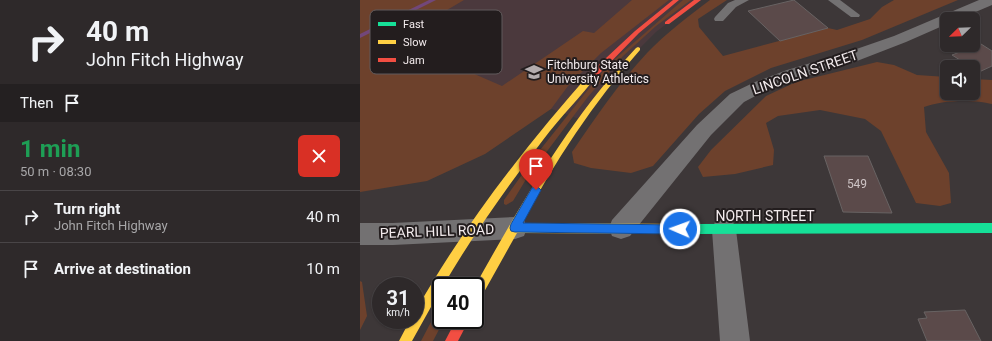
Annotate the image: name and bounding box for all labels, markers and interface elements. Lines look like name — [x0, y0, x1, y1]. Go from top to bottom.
legend — [370, 10, 502, 74]
north arrow — [940, 12, 980, 52]
map controls — [940, 12, 980, 100]
text: 40 m — [86, 15, 149, 48]
icon: right — [20, 16, 72, 68]
text: Fast — [403, 18, 425, 31]
text: Slow — [403, 36, 427, 49]
street label: LINCOLN STREET — [750, 46, 861, 98]
text: John Fitch Highway — [86, 49, 243, 70]
text: Jam — [403, 54, 425, 67]
place label: Fitchburg State University Athletics — [547, 58, 649, 86]
button: sound — [940, 60, 980, 100]
school or university icon: Fitchburg State University Athletics — [524, 62, 544, 82]
icon: arrive — [61, 92, 83, 114]
text: Then — [20, 94, 53, 112]
text: 1 min — [20, 135, 80, 163]
button: close — [298, 135, 340, 177]
pin — [519, 149, 553, 190]
icon: arrive — [525, 155, 547, 177]
text: 50 m · 08:30 — [20, 164, 91, 179]
house number: 549 — [847, 177, 867, 191]
text: Turn right — [54, 200, 120, 218]
icon: right — [20, 206, 42, 228]
text: 40 m — [306, 208, 340, 226]
position arrow — [659, 208, 701, 250]
street label: NORTH STREET — [715, 208, 815, 224]
text: John Fitch Highway — [54, 218, 168, 233]
street label: PEARL HILL ROAD — [380, 221, 494, 241]
icon: arrive — [20, 258, 42, 280]
text: Arrive at destination — [54, 260, 191, 278]
text: 10 m — [306, 260, 340, 278]
speed limit sign: 40 — [432, 277, 484, 329]
text: 31 — [387, 286, 409, 310]
text: km/h — [386, 307, 410, 318]

